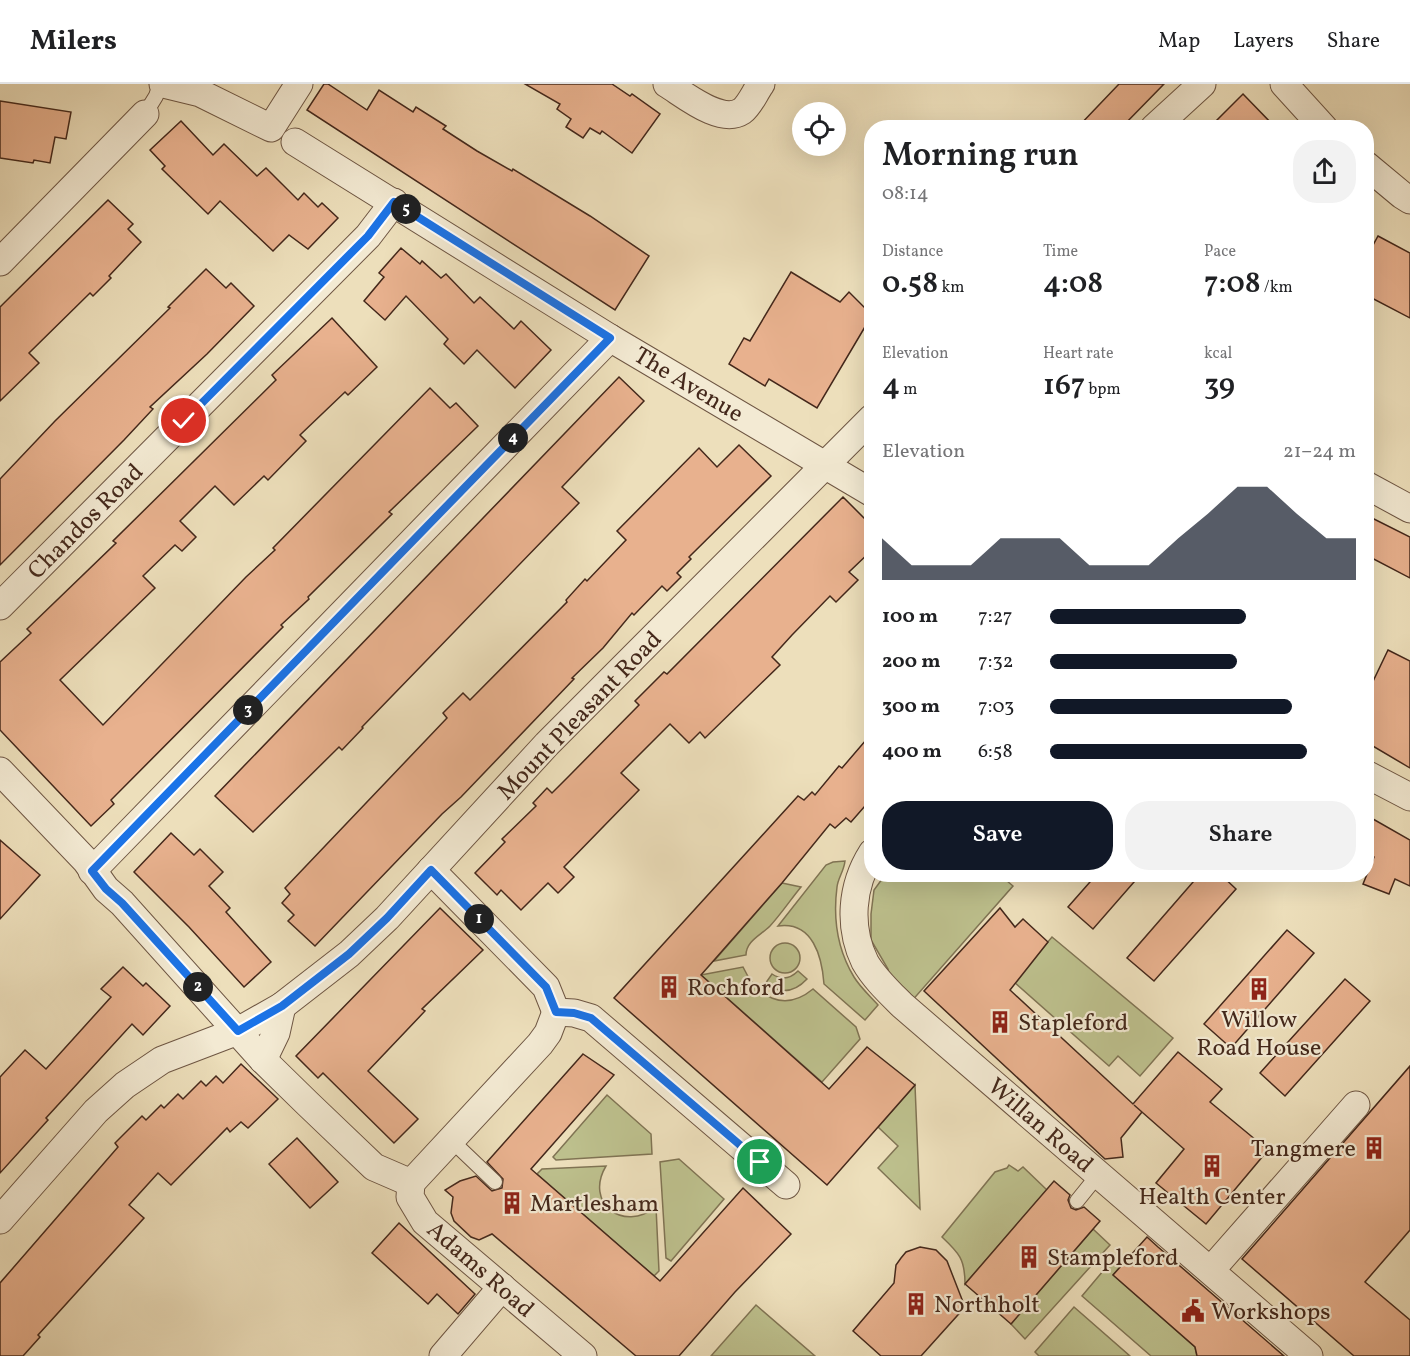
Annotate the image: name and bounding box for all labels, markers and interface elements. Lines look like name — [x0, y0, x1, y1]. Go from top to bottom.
text: Milers — [30, 22, 117, 61]
text: Map — [1158, 27, 1200, 56]
text: Layers — [1233, 27, 1294, 56]
text: Share — [1327, 27, 1380, 56]
map controls — [792, 102, 846, 156]
button: locate — [792, 102, 846, 156]
text: Morning run — [882, 134, 1079, 180]
button: share — [1293, 140, 1356, 203]
text: 08:14 — [882, 180, 929, 208]
pin: 5 — [391, 194, 421, 224]
text: 5 — [402, 198, 410, 220]
text: Distance — [882, 241, 943, 263]
text: Time — [1043, 241, 1078, 263]
text: Pace — [1204, 241, 1236, 263]
text: 0.58 — [882, 263, 938, 305]
text: 4:08 — [1043, 263, 1103, 305]
text: 7:08 — [1204, 263, 1261, 305]
text: km — [938, 277, 964, 299]
text: /km — [1261, 277, 1293, 299]
street label: The Avenue — [627, 340, 749, 432]
text: Elevation — [882, 343, 949, 365]
text: Heart rate — [1043, 343, 1114, 365]
text: kcal — [1204, 343, 1232, 365]
text: 4 — [882, 365, 900, 407]
text: 167 — [1043, 365, 1085, 407]
text: 39 — [1204, 365, 1235, 407]
text: m — [900, 379, 917, 401]
text: bpm — [1085, 379, 1121, 401]
pin — [158, 395, 209, 446]
icon: check — [167, 404, 200, 437]
pin: 4 — [498, 423, 528, 453]
text: 4 — [508, 427, 518, 449]
text: Elevation — [882, 438, 965, 466]
text: 21–24 m — [1283, 438, 1356, 466]
street label: Chandos Road — [21, 457, 152, 588]
text: 100 m — [882, 603, 938, 631]
text: 7:27 — [978, 603, 1012, 631]
street label: Mount Pleasant Road — [490, 624, 671, 809]
text: 200 m — [882, 648, 940, 676]
text: 7:32 — [978, 648, 1013, 676]
text: 300 m — [882, 693, 940, 721]
text: 7:03 — [978, 693, 1014, 721]
pin: 3 — [233, 695, 263, 725]
text: 3 — [244, 699, 252, 721]
text: 400 m — [882, 738, 942, 766]
text: 6:58 — [978, 738, 1013, 766]
button: Save — [882, 801, 1113, 870]
button: Share — [1125, 801, 1356, 870]
pin: 1 — [464, 904, 494, 934]
text: 1 — [476, 908, 482, 930]
pin: 2 — [183, 972, 213, 1002]
place label: Rochford — [687, 972, 785, 1006]
building icon: Rochford — [656, 974, 682, 1000]
text: 2 — [194, 976, 202, 998]
building icon: Willow Road House — [1246, 976, 1272, 1002]
place label: Willow Road House — [1196, 1004, 1322, 1066]
place label: Stapleford — [1018, 1007, 1128, 1041]
building icon: Stapleford — [987, 1009, 1013, 1035]
street label: Willan Road — [979, 1071, 1100, 1182]
place label: Tangmere — [1251, 1133, 1356, 1167]
building icon: Tangmere — [1361, 1135, 1387, 1161]
pin — [734, 1136, 785, 1187]
icon: arrive — [743, 1145, 776, 1178]
building icon: Health Center — [1199, 1153, 1225, 1179]
place label: Health Center — [1138, 1181, 1286, 1215]
place label: Martlesham — [530, 1188, 659, 1222]
building icon: Martlesham — [499, 1190, 525, 1216]
street label: Adams Road — [419, 1214, 541, 1327]
place label: Stampleford — [1047, 1242, 1179, 1276]
building icon: Stampleford — [1016, 1244, 1042, 1270]
place label: Northholt — [934, 1289, 1040, 1323]
building icon: Northholt — [903, 1291, 929, 1317]
place label: Workshops — [1211, 1296, 1330, 1330]
public building icon: Workshops — [1180, 1298, 1206, 1324]

